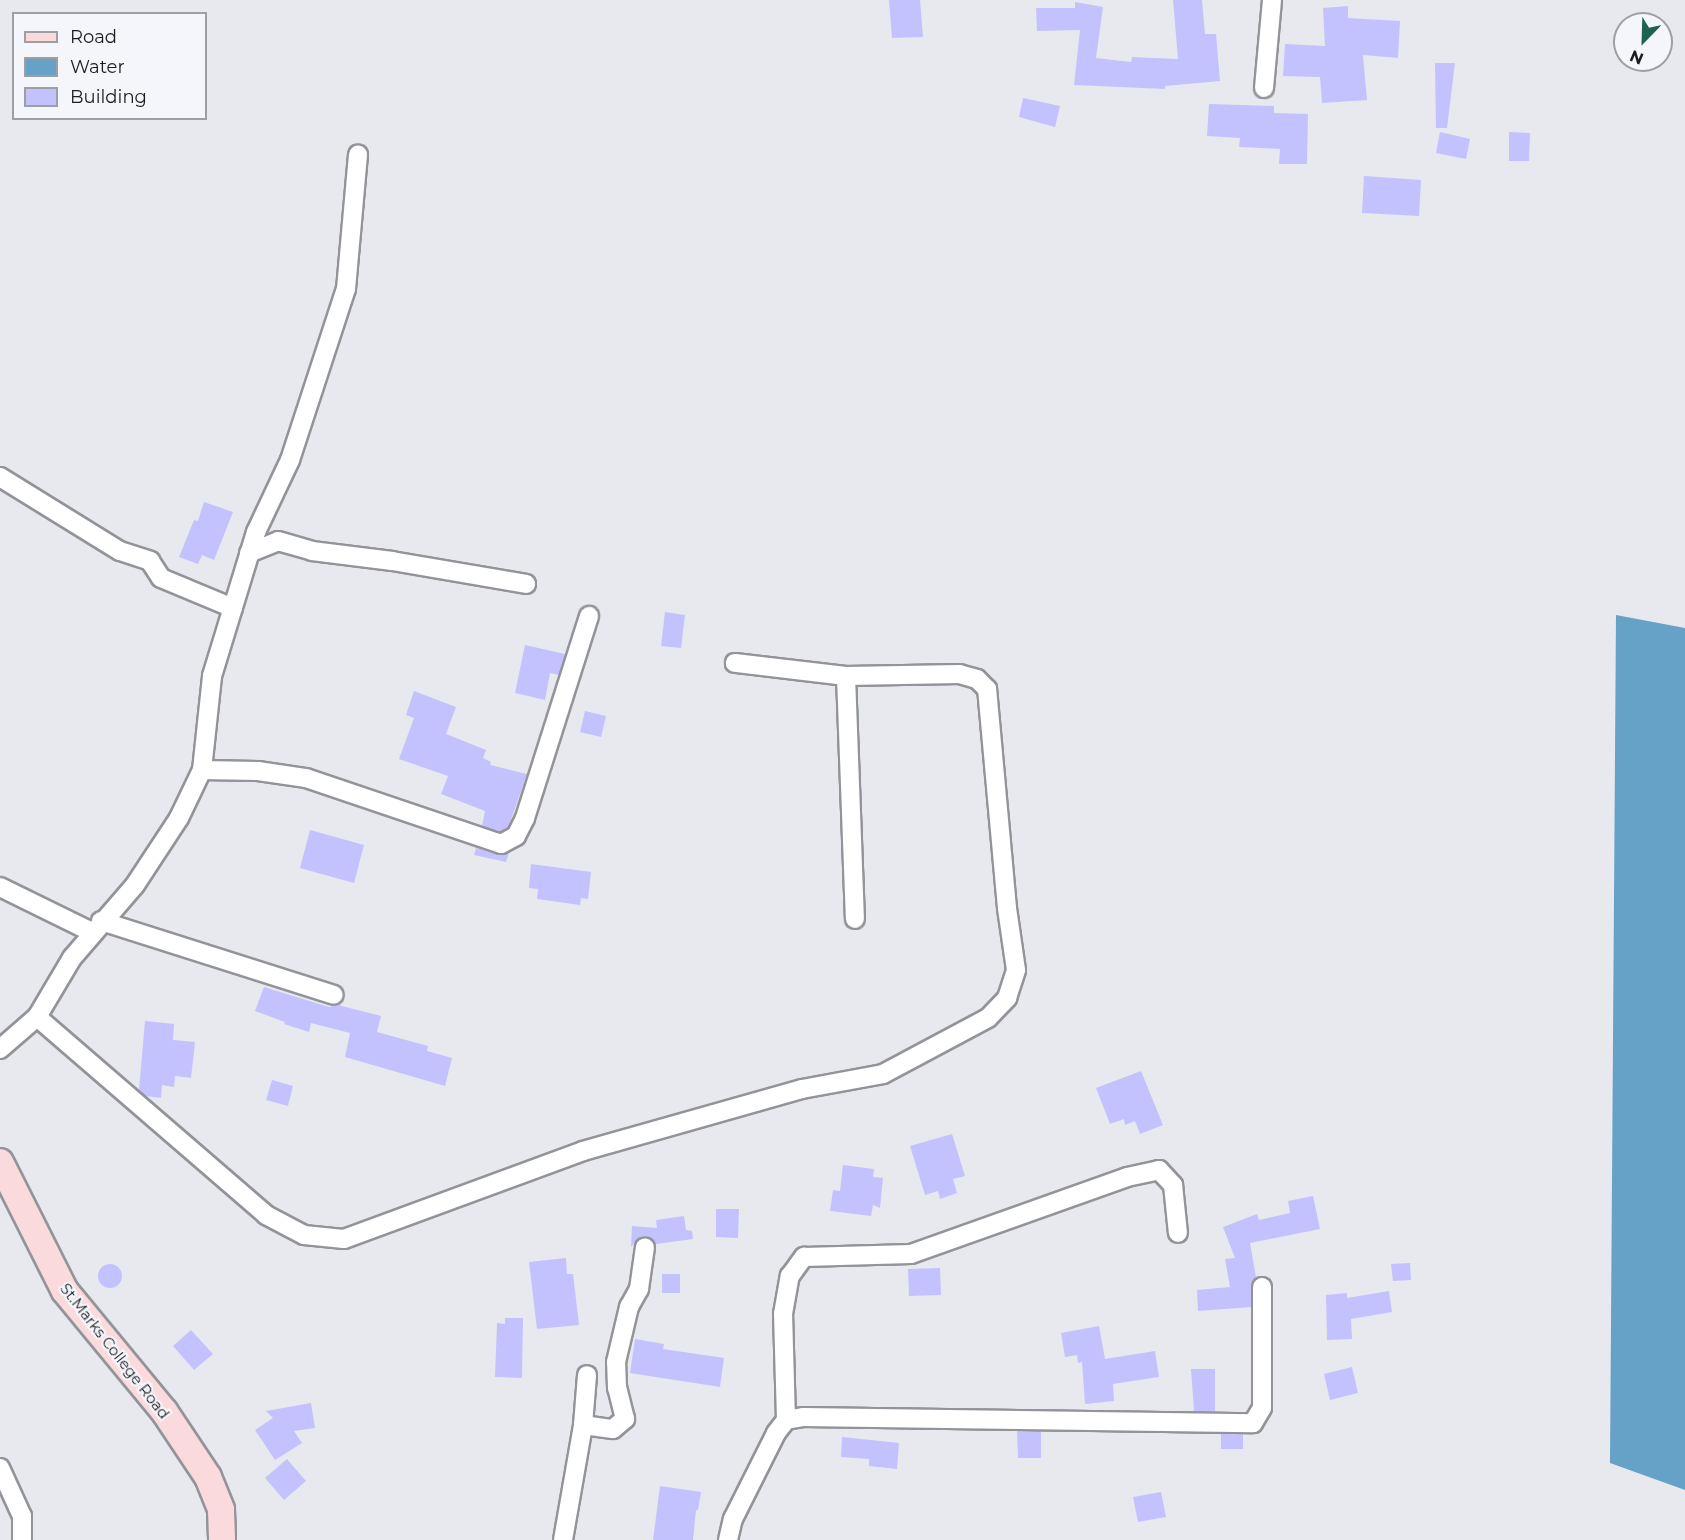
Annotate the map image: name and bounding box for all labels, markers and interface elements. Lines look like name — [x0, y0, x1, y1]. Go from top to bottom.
legend — [12, 12, 207, 120]
north arrow — [1613, 12, 1673, 72]
text: Road — [70, 26, 117, 48]
text: N — [1627, 46, 1646, 68]
text: Water — [70, 56, 125, 78]
text: Building — [70, 86, 147, 108]
street label: St.Marks College Road — [56, 1280, 174, 1422]

